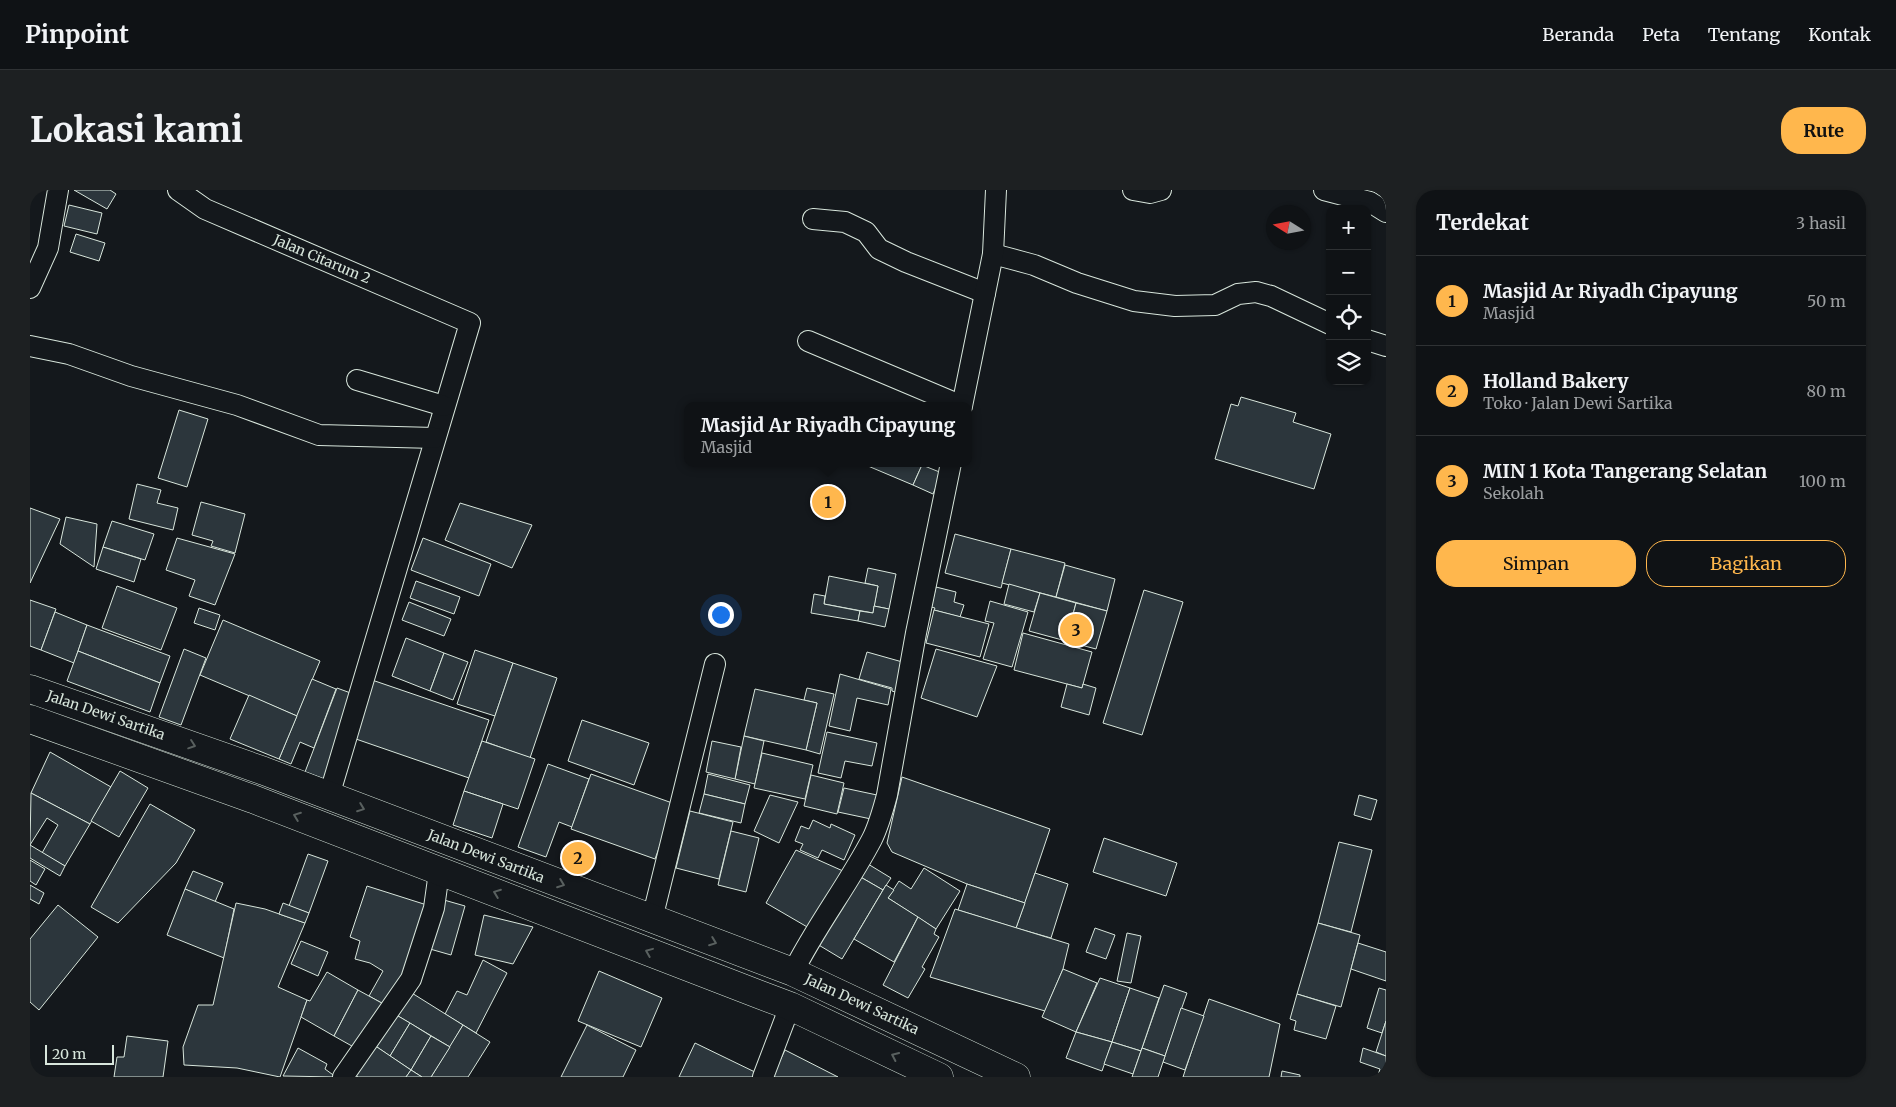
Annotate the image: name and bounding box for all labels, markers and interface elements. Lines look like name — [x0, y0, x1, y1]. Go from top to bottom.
text: Pinpoint — [25, 19, 129, 50]
text: Beranda — [1542, 23, 1614, 46]
text: Peta — [1642, 23, 1680, 46]
text: Tentang — [1708, 23, 1780, 46]
text: Kontak — [1808, 23, 1871, 46]
button: Rute — [1781, 107, 1866, 154]
text: Lokasi kami — [30, 108, 243, 152]
north arrow — [1266, 205, 1311, 250]
map controls — [1326, 205, 1371, 385]
button: + — [1326, 205, 1371, 250]
text: Terdekat — [1436, 209, 1529, 236]
text: 3 hasil — [1796, 213, 1846, 233]
street label: Jalan Citarum 2 — [270, 230, 373, 288]
button: − — [1326, 250, 1371, 295]
text: Masjid Ar Riyadh Cipayung — [1483, 279, 1738, 303]
text: 1 — [1448, 291, 1456, 311]
text: 50 m — [1807, 291, 1846, 311]
button: locate — [1326, 295, 1371, 340]
text: Masjid — [1483, 303, 1535, 323]
button: layers — [1326, 340, 1371, 385]
text: Holland Bakery — [1483, 369, 1629, 393]
text: 2 — [1447, 381, 1457, 401]
text: 80 m — [1807, 381, 1846, 401]
text: Toko · Jalan Dewi Sartika — [1483, 393, 1673, 413]
popup — [684, 402, 972, 467]
text: Masjid Ar Riyadh Cipayung — [701, 413, 955, 437]
text: Masjid — [701, 437, 752, 457]
text: MIN 1 Kota Tangerang Selatan — [1483, 459, 1767, 483]
text: 3 — [1447, 471, 1457, 491]
text: 100 m — [1799, 471, 1846, 491]
pin: 1 — [812, 483, 844, 521]
text: Sekolah — [1483, 483, 1544, 503]
button: Simpan — [1436, 540, 1636, 587]
button: Bagikan — [1646, 540, 1846, 587]
your location — [708, 602, 734, 628]
pin: 3 — [1060, 611, 1092, 649]
street label: Jalan Dewi Sartika — [44, 686, 168, 744]
one-way arrow — [187, 739, 195, 749]
one-way arrow — [356, 802, 364, 812]
one-way arrow — [293, 812, 302, 822]
street label: Jalan Dewi Sartika — [424, 825, 547, 887]
pin: 2 — [562, 839, 594, 877]
one-way arrow — [556, 878, 565, 889]
one-way arrow — [493, 889, 502, 900]
one-way arrow — [708, 936, 717, 946]
one-way arrow — [645, 948, 654, 958]
street label: Jalan Dewi Sartika — [801, 969, 922, 1039]
scale bar — [45, 1042, 114, 1065]
text: 20 m — [52, 1045, 86, 1063]
one-way arrow — [891, 1052, 900, 1062]

